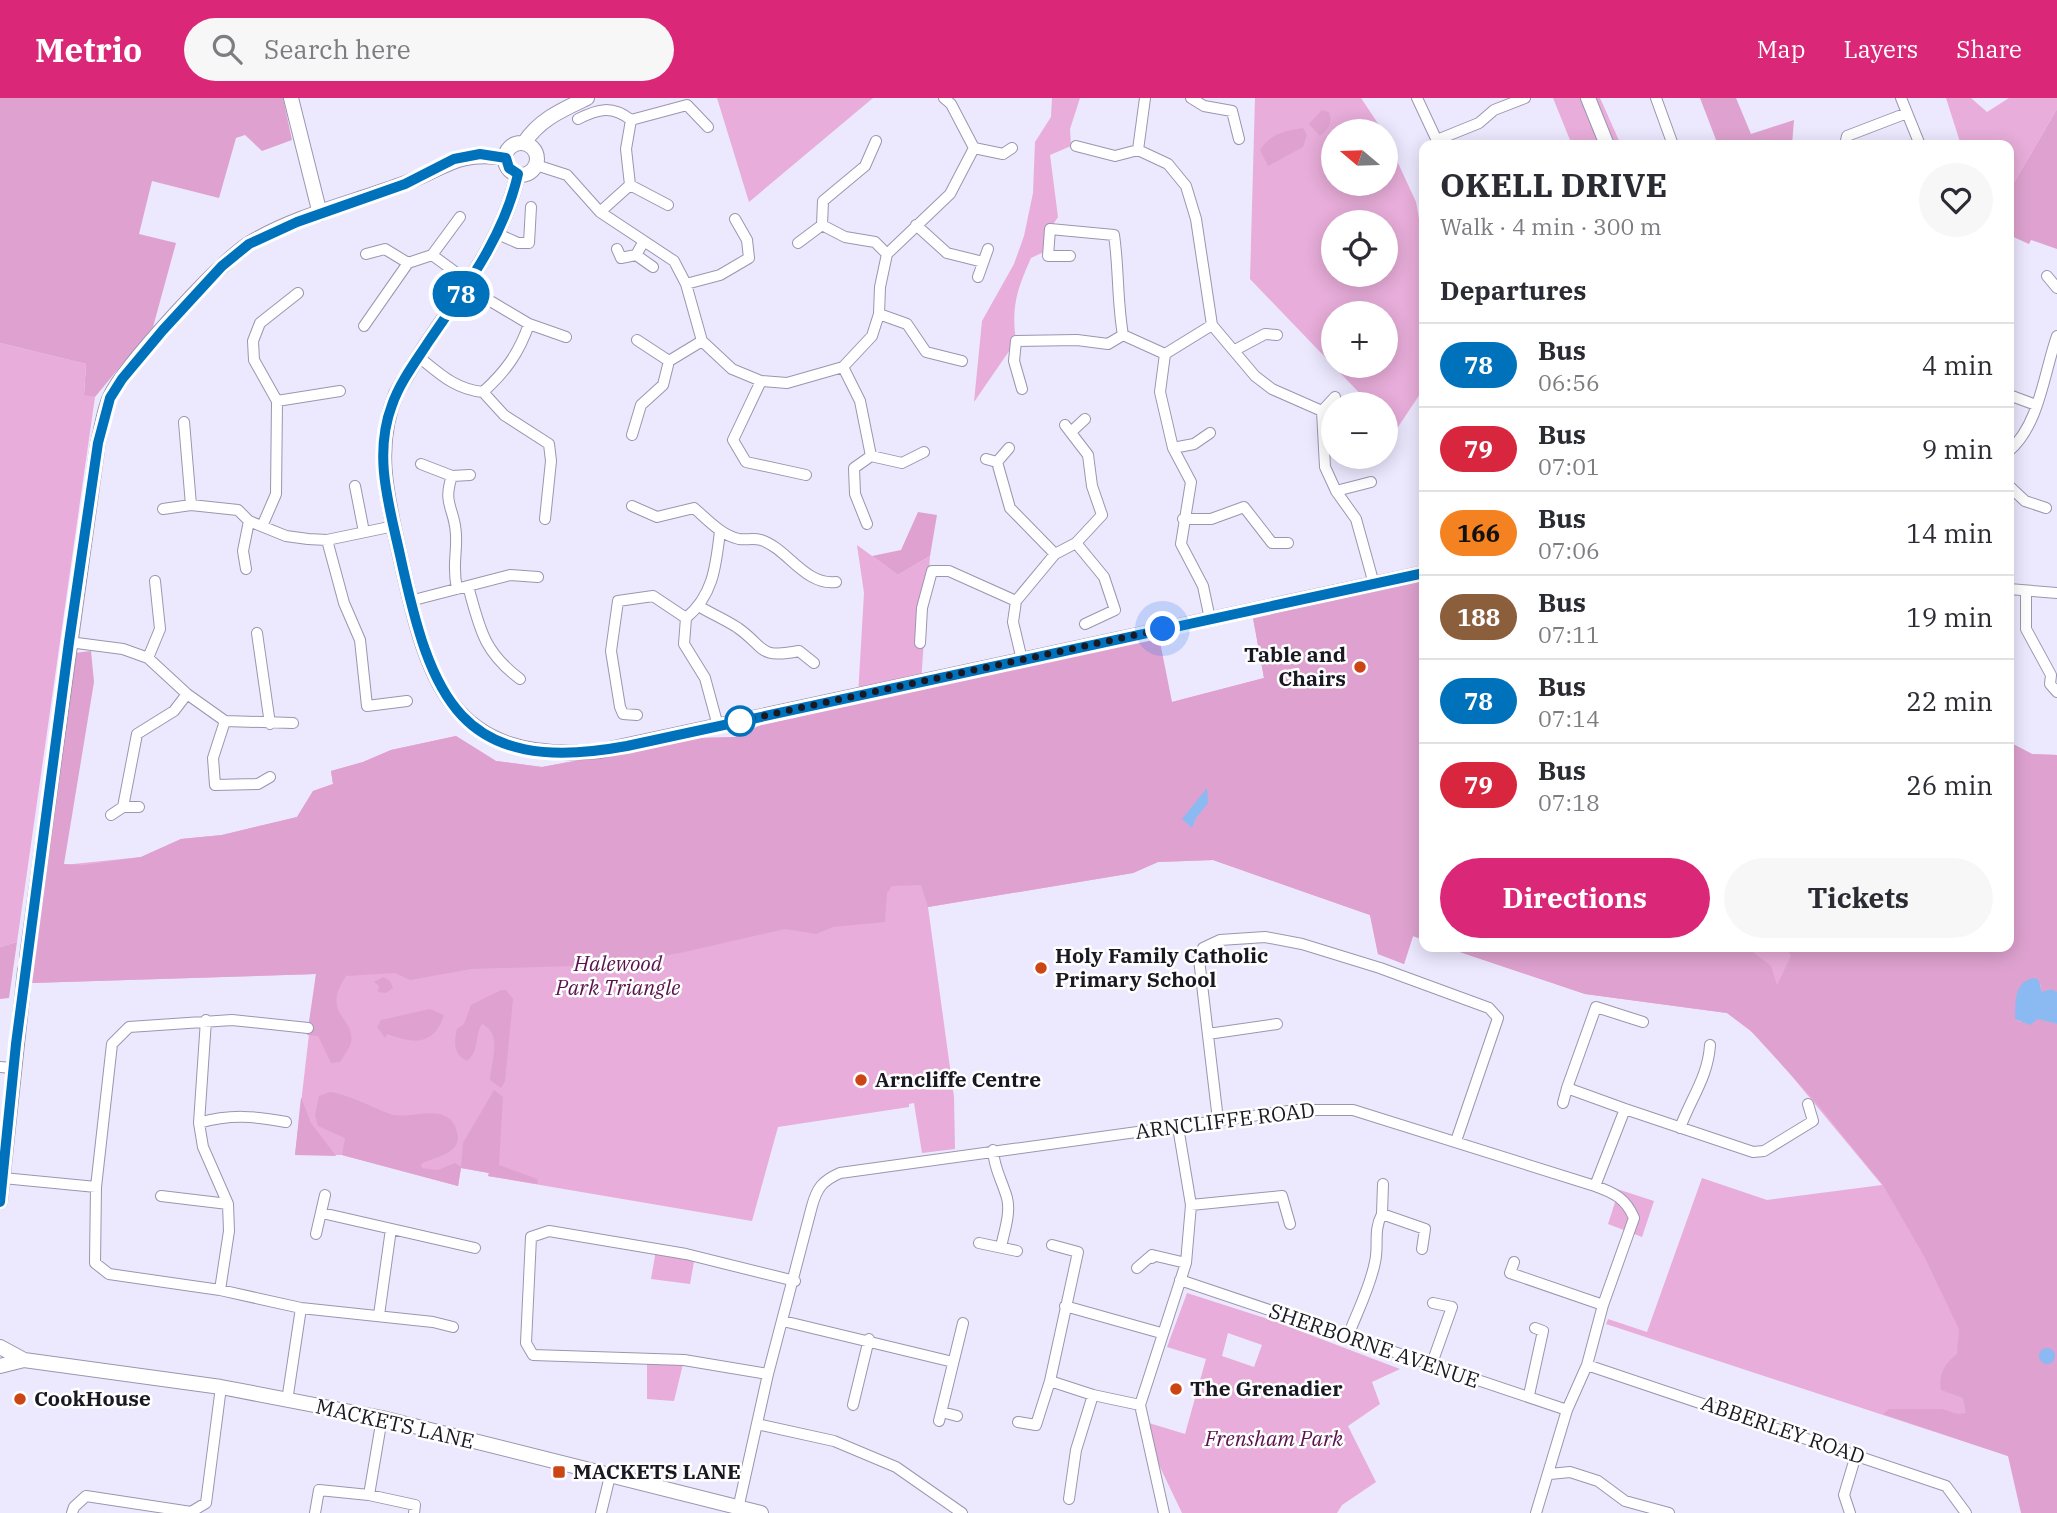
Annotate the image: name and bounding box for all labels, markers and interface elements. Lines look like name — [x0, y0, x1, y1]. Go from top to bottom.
search box — [184, 18, 674, 81]
text: Metrio — [35, 28, 142, 71]
icon: search — [208, 30, 246, 68]
text: Search here — [264, 32, 411, 66]
text: Map — [1757, 33, 1805, 65]
text: Layers — [1843, 33, 1918, 65]
text: Share — [1956, 33, 2022, 65]
north arrow — [1321, 119, 1398, 196]
map controls — [1321, 119, 1398, 469]
text: OKELL DRIVE — [1440, 163, 1667, 206]
button: heart — [1919, 163, 1993, 237]
button: locate — [1321, 210, 1398, 287]
text: Walk · 4 min · 300 m — [1440, 211, 1662, 241]
line badge: 78 — [430, 271, 492, 317]
text: Departures — [1440, 273, 1586, 307]
text: 78 — [447, 278, 475, 310]
button: + — [1321, 301, 1398, 378]
text: Bus — [1538, 333, 1586, 367]
text: 4 min — [1922, 348, 1993, 382]
text: 78 — [1464, 349, 1493, 381]
text: 06:56 — [1538, 367, 1600, 397]
button: − — [1321, 392, 1398, 469]
text: Bus — [1538, 417, 1586, 451]
text: 9 min — [1922, 432, 1993, 466]
text: 79 — [1464, 433, 1493, 465]
text: 07:01 — [1538, 451, 1600, 481]
text: Bus — [1538, 501, 1586, 535]
text: 14 min — [1906, 516, 1993, 550]
text: 166 — [1457, 517, 1500, 549]
text: 07:06 — [1538, 535, 1600, 565]
text: Bus — [1538, 585, 1586, 619]
text: 19 min — [1906, 600, 1993, 634]
text: 188 — [1457, 601, 1500, 633]
your location — [1145, 611, 1180, 646]
text: 07:11 — [1538, 619, 1600, 649]
place label: Table and Chairs — [1244, 640, 1346, 692]
marker: Table and Chairs — [1352, 659, 1368, 675]
text: Bus — [1538, 669, 1586, 703]
text: 22 min — [1906, 684, 1993, 718]
text: 78 — [1464, 685, 1493, 717]
text: 07:14 — [1538, 703, 1600, 733]
unlabelled marker — [725, 706, 755, 736]
text: Bus — [1538, 753, 1586, 787]
text: 26 min — [1906, 768, 1993, 802]
text: 79 — [1464, 769, 1493, 801]
text: 07:18 — [1538, 787, 1600, 817]
button: Directions — [1440, 858, 1710, 938]
button: Tickets — [1724, 858, 1993, 938]
place label: Holy Family Catholic Primary School — [1055, 941, 1268, 993]
park label: Halewood Park Triangle — [555, 949, 681, 1001]
marker: Holy Family Catholic Primary School — [1033, 960, 1049, 976]
place label: Arncliffe Centre — [875, 1065, 1041, 1093]
marker: Arncliffe Centre — [853, 1072, 869, 1088]
street label: ARNCLIFFE ROAD — [1134, 1095, 1316, 1145]
street label: SHERBORNE AVENUE — [1266, 1296, 1483, 1394]
place label: The Grenadier — [1190, 1374, 1343, 1402]
marker: The Grenadier — [1168, 1381, 1184, 1397]
place label: CookHouse — [34, 1384, 151, 1412]
street label: ABBERLEY ROAD — [1698, 1388, 1869, 1470]
marker: CookHouse — [12, 1391, 28, 1407]
street label: MACKETS LANE — [313, 1391, 477, 1455]
park label: Frensham Park — [1204, 1424, 1344, 1452]
place label: MACKETS LANE — [573, 1457, 741, 1485]
marker: MACKETS LANE — [551, 1464, 567, 1480]

